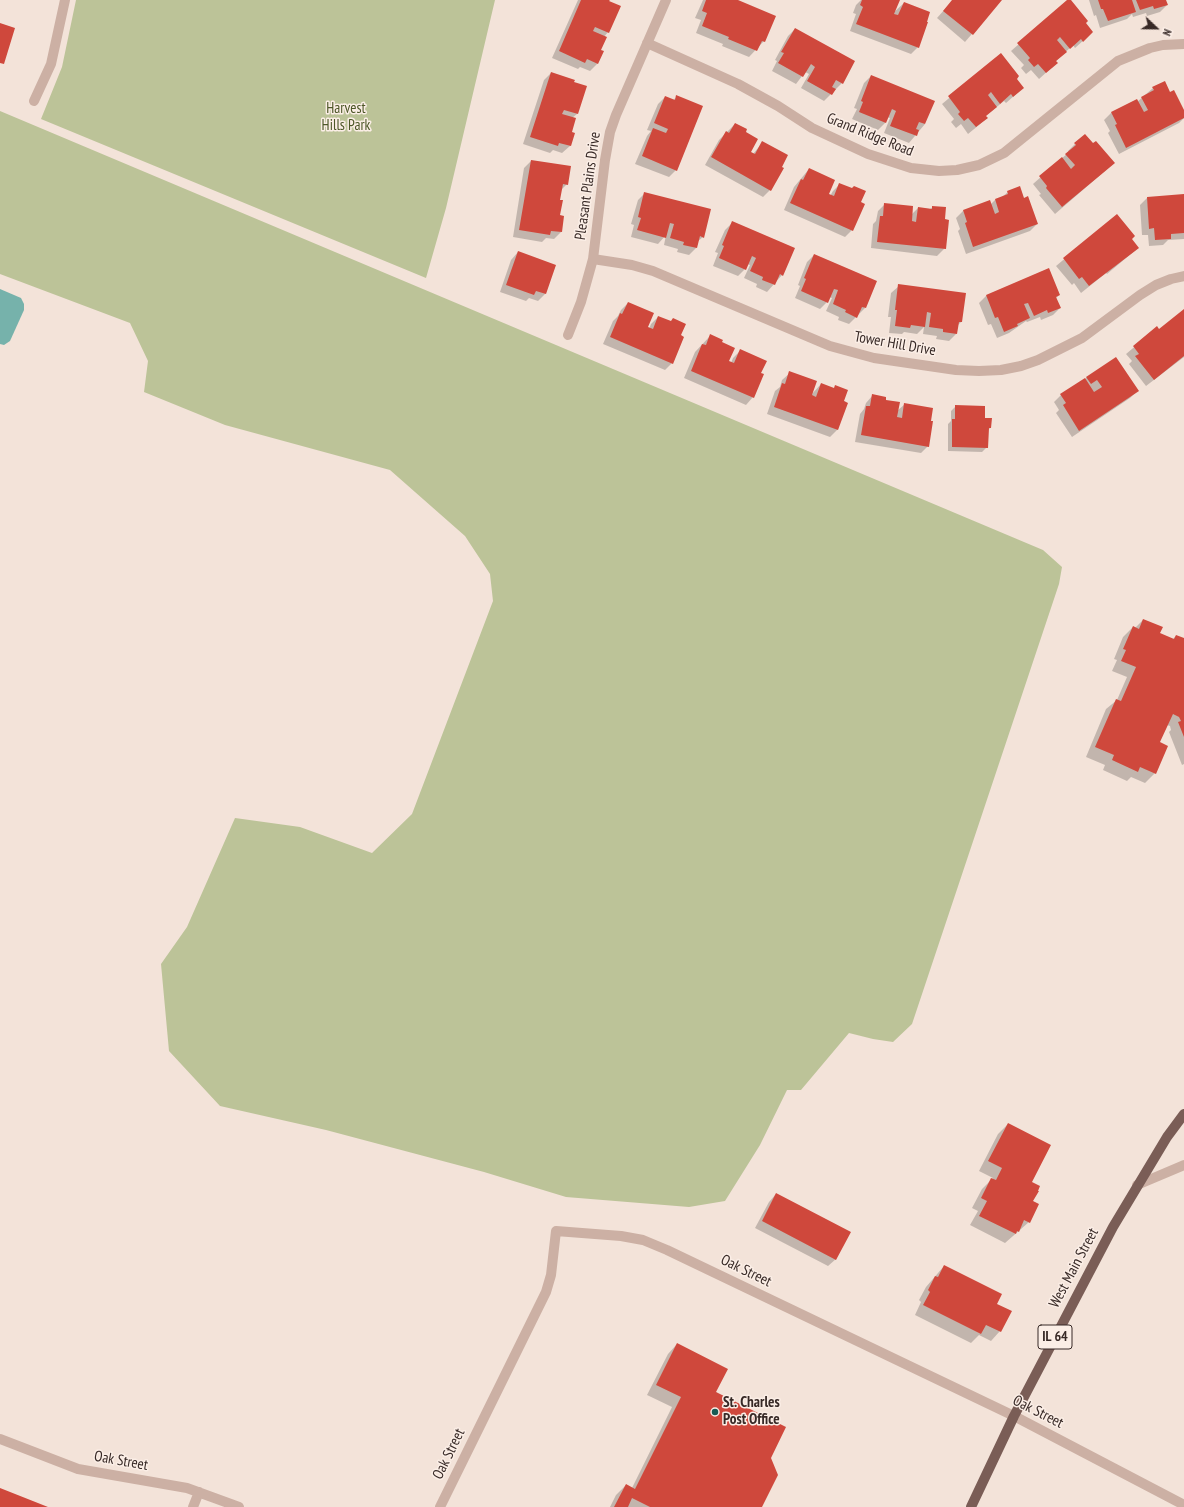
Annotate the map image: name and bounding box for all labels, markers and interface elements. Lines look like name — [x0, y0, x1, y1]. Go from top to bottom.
north arrow — [1136, 8, 1176, 48]
text: N — [1160, 27, 1175, 38]
park label: Harvest Hills Park — [322, 100, 370, 135]
street label: Grand Ridge Road — [824, 109, 916, 161]
street label: Pleasant Plains Drive — [572, 131, 604, 241]
street label: Tower Hill Drive — [853, 328, 937, 360]
street label: West Main Street — [1045, 1225, 1103, 1311]
street label: Oak Street — [718, 1251, 774, 1291]
road number: IL 64 — [1038, 1325, 1072, 1349]
street label: Oak Street — [1010, 1392, 1066, 1432]
place label: St. Charles Post Office — [723, 1394, 780, 1429]
marker: St. Charles Post Office — [710, 1407, 720, 1417]
street label: Oak Street — [429, 1426, 469, 1482]
street label: Oak Street — [93, 1447, 149, 1475]

